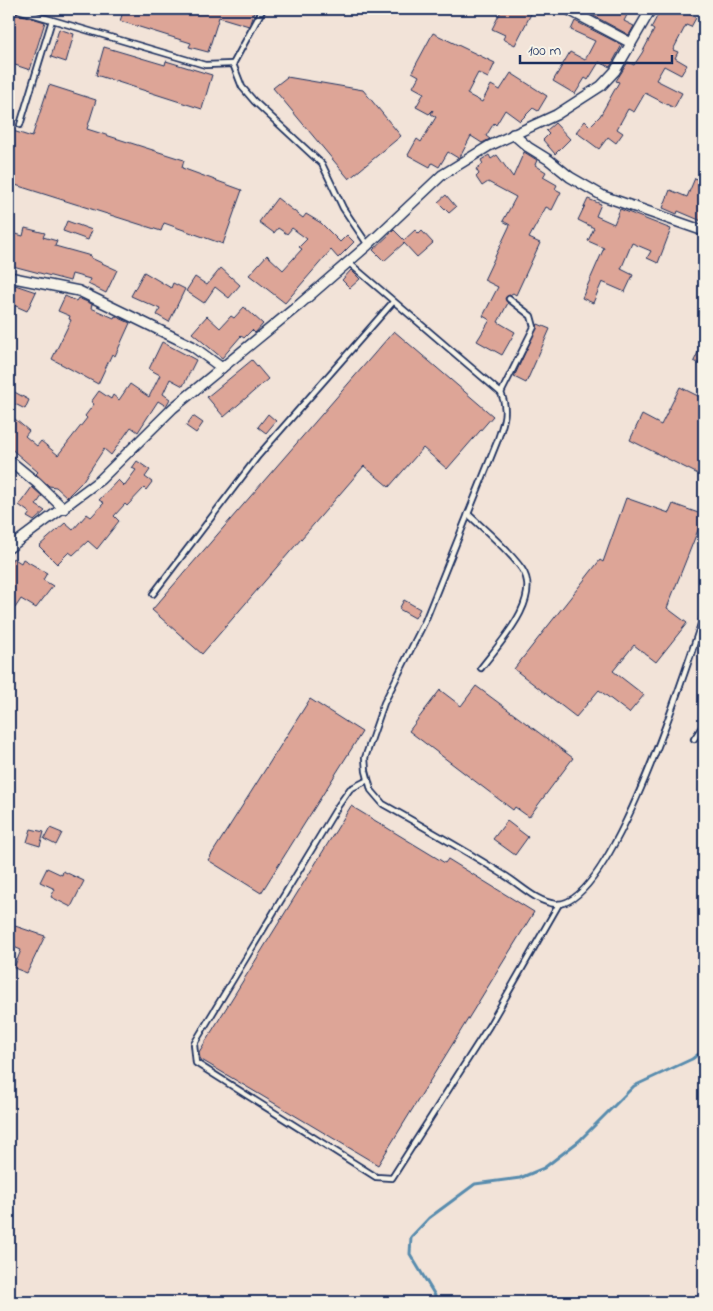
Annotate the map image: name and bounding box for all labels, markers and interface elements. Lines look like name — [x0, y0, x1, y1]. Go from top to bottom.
scale bar — [520, 32, 673, 64]
text: 100 m — [528, 40, 561, 62]

